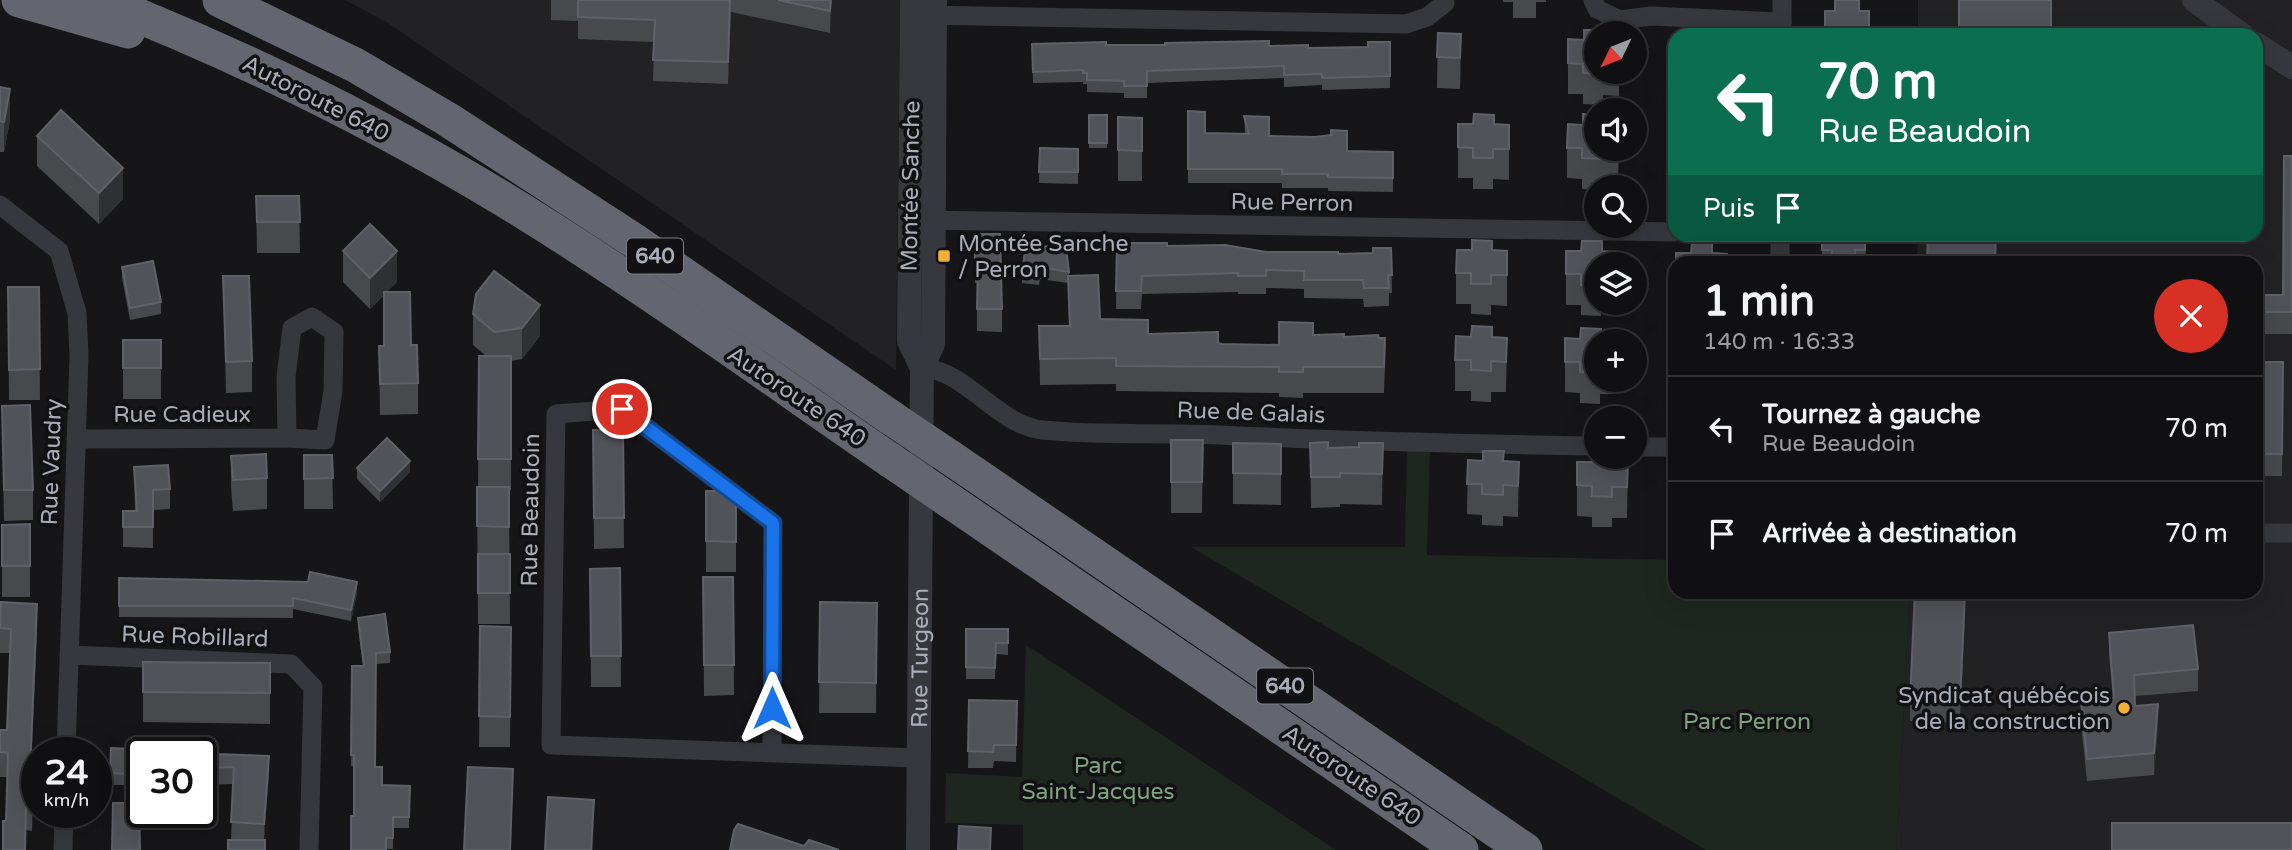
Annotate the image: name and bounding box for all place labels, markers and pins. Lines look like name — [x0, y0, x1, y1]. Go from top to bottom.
place label: Montée Sanche / Perron — [958, 230, 1129, 284]
marker: Montée Sanche / Perron — [936, 248, 952, 264]
pin — [592, 379, 652, 439]
place label: Syndicat québécois de la construction — [1898, 682, 2110, 736]
marker: Syndicat québécois de la construction — [2116, 700, 2132, 716]

